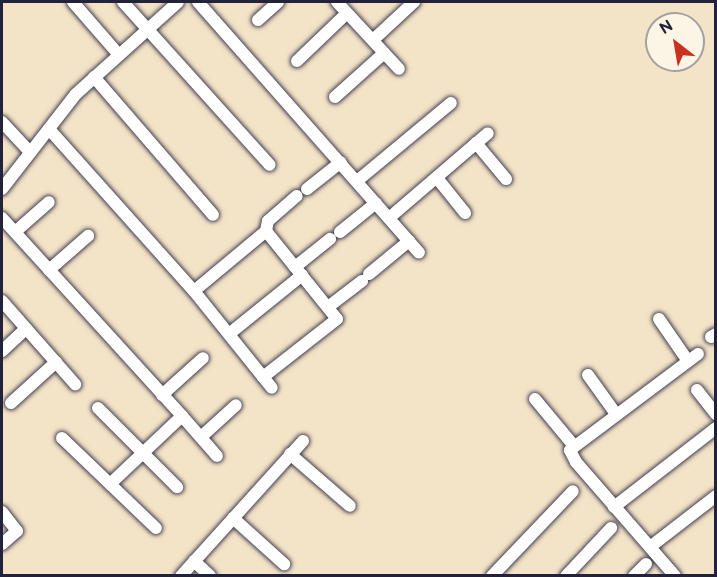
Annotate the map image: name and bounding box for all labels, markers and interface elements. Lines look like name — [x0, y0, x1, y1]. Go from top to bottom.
north arrow — [645, 12, 705, 72]
text: N — [656, 17, 677, 39]

